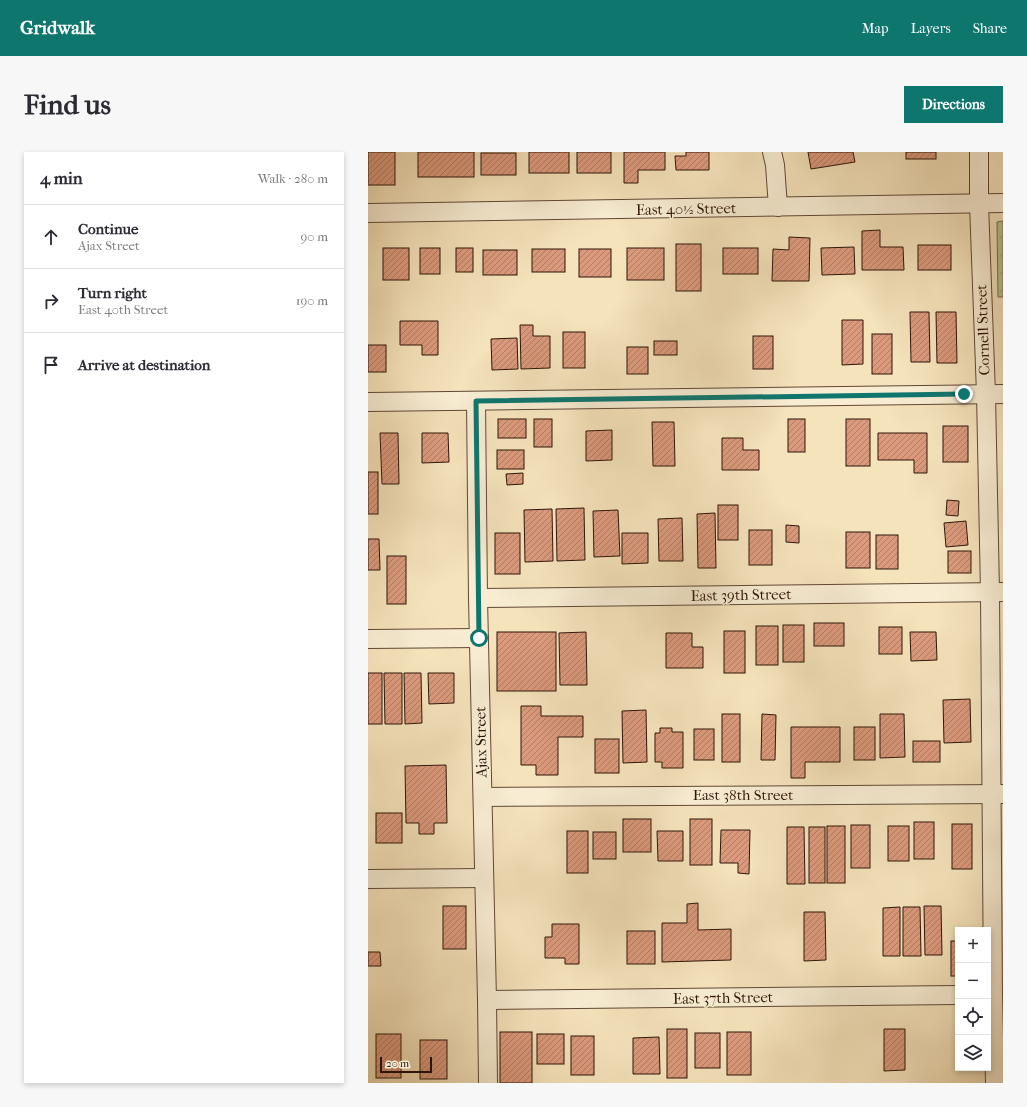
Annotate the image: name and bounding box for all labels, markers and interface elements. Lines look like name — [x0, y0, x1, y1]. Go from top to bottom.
text: Gridwalk — [20, 17, 95, 39]
text: Map — [862, 20, 889, 37]
text: Layers — [911, 20, 951, 37]
text: Share — [973, 20, 1007, 37]
button: Directions — [904, 86, 1003, 123]
text: Find us — [24, 88, 111, 121]
text: 4 min — [40, 168, 83, 188]
text: Walk · 280 m — [258, 171, 328, 186]
street label: East 40½ Street — [636, 199, 737, 219]
text: Continue — [78, 220, 138, 238]
icon: ahead — [40, 226, 62, 248]
text: 90 m — [300, 229, 328, 244]
text: Ajax Street — [78, 238, 140, 253]
text: Turn right — [78, 284, 147, 302]
street label: Cornell Street — [972, 284, 994, 376]
icon: right — [40, 290, 62, 312]
text: 190 m — [296, 293, 328, 308]
text: East 40th Street — [78, 302, 168, 317]
icon: arrive — [40, 354, 62, 376]
text: Arrive at destination — [78, 356, 210, 374]
route end — [955, 385, 973, 403]
street label: East 39th Street — [690, 585, 792, 605]
route start — [470, 629, 488, 647]
street label: Ajax Street — [471, 706, 491, 779]
street label: East 38th Street — [693, 786, 794, 804]
map controls — [955, 927, 991, 1071]
button: + — [955, 927, 991, 963]
button: − — [955, 963, 991, 999]
street label: East 37th Street — [673, 988, 774, 1008]
button: locate — [955, 999, 991, 1035]
button: layers — [955, 1035, 991, 1071]
scale bar — [380, 1055, 432, 1074]
text: 20 m — [386, 1057, 409, 1070]

